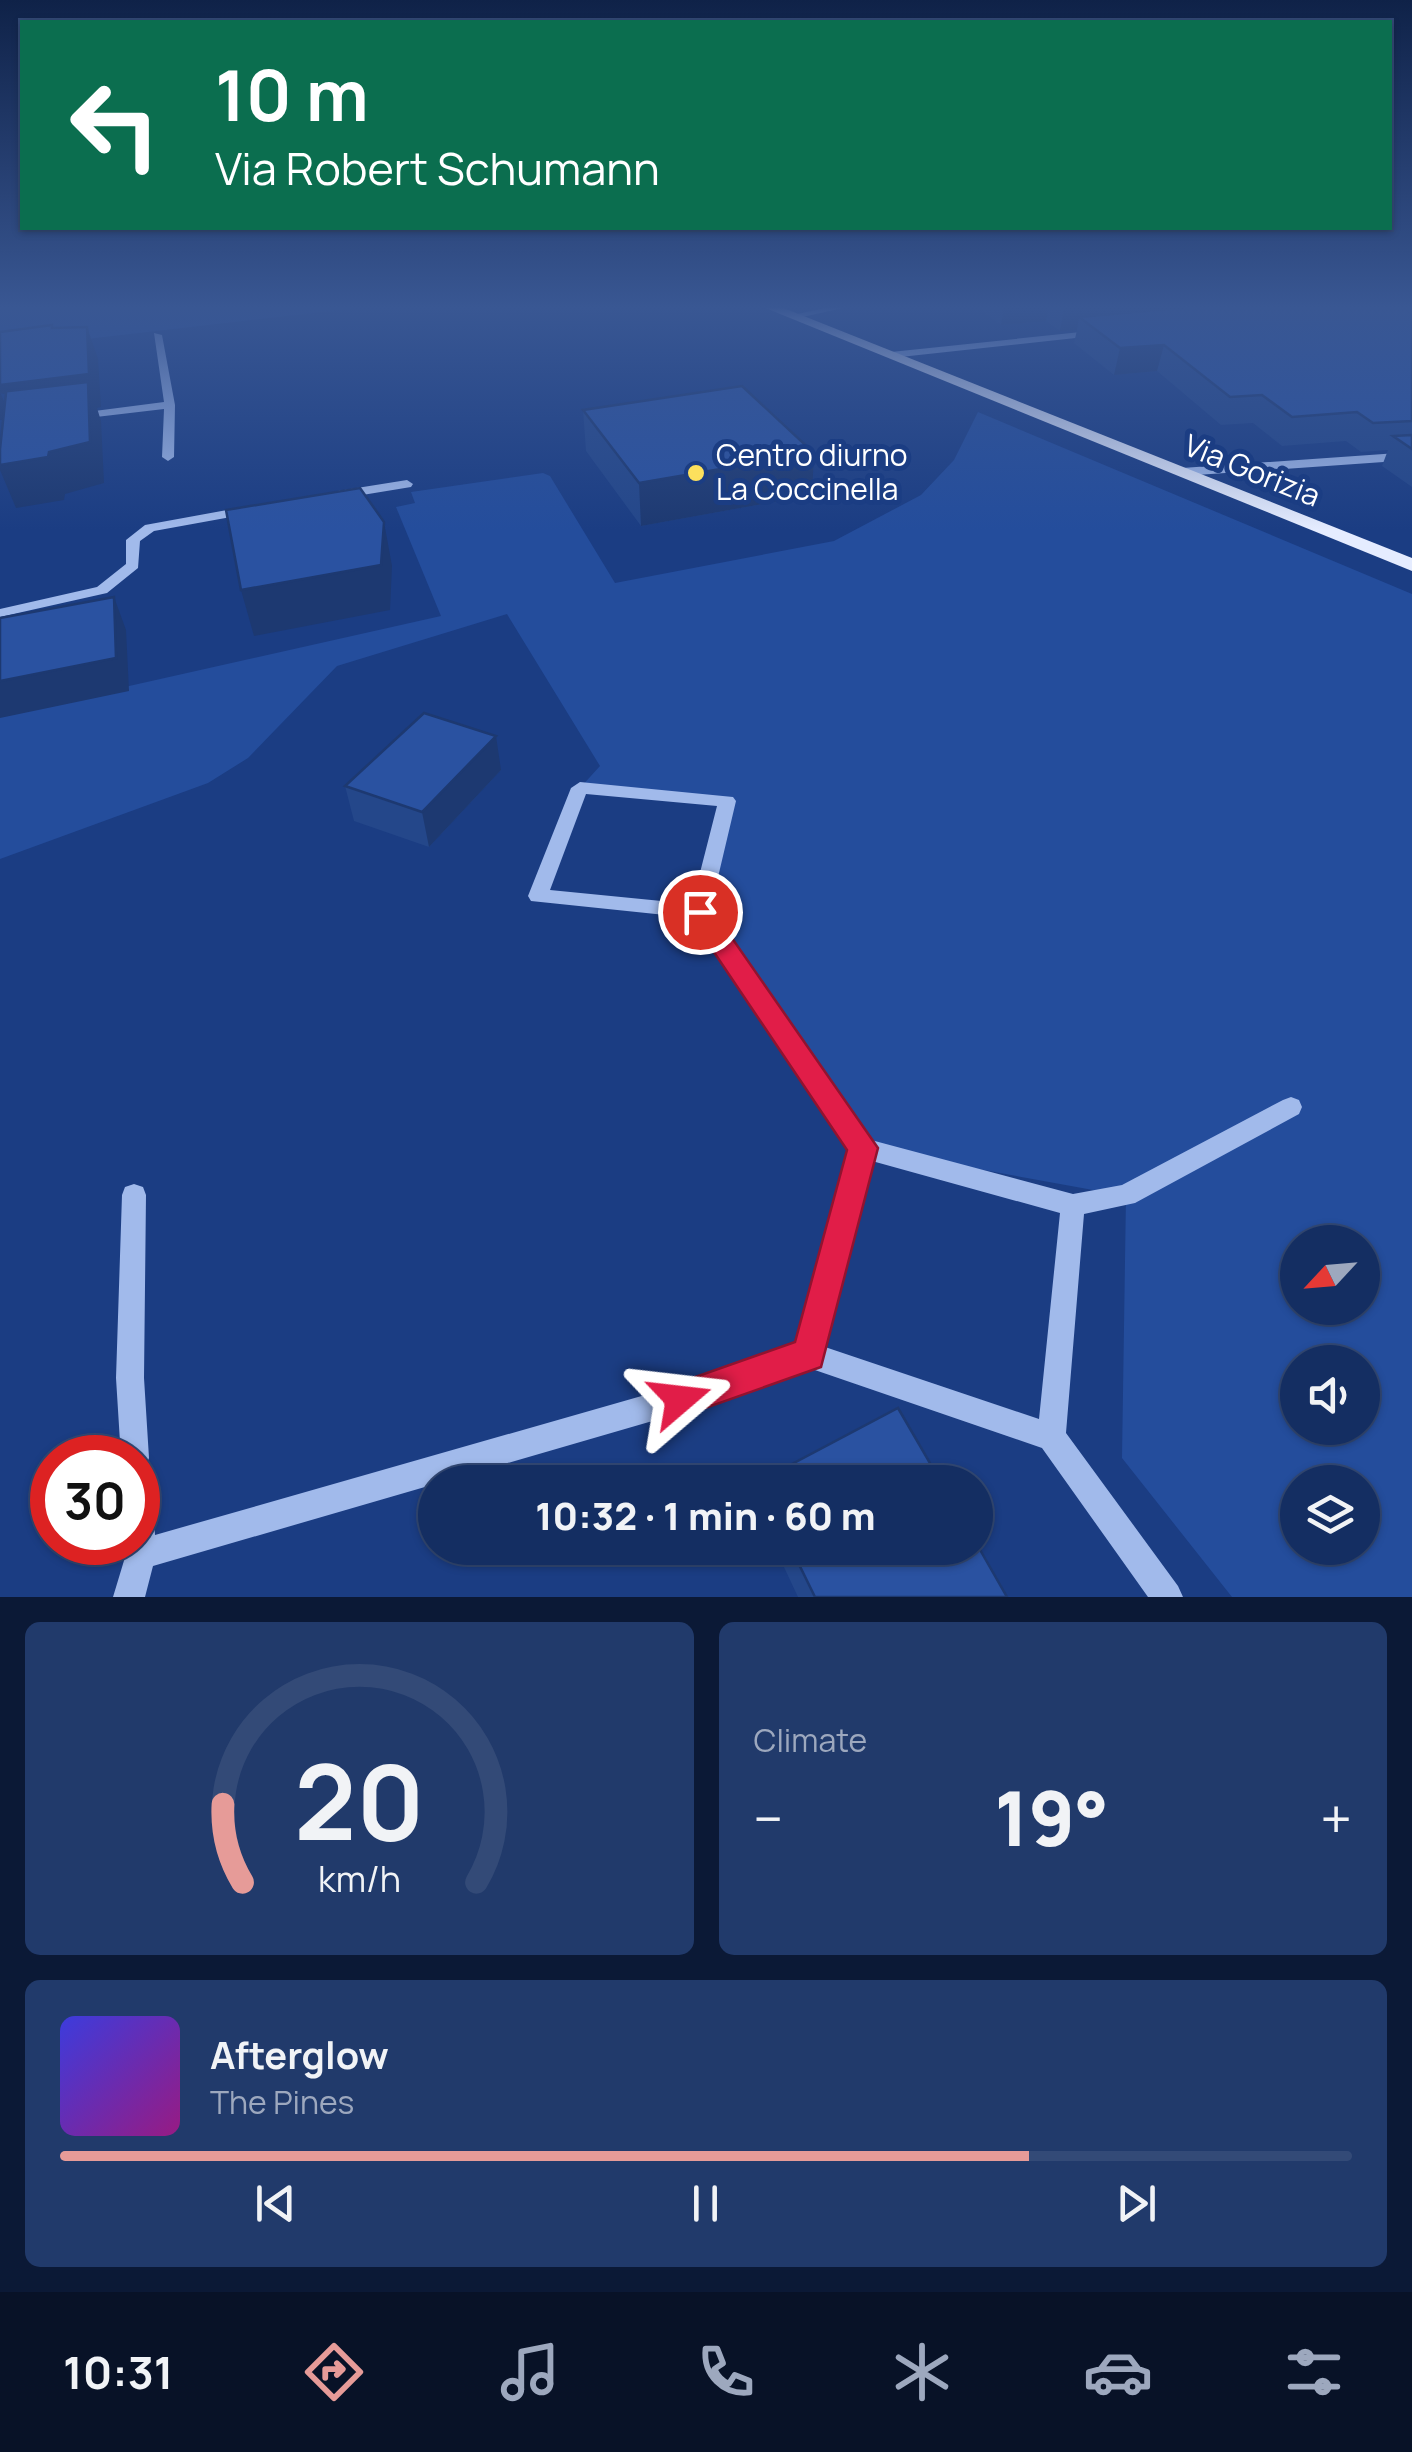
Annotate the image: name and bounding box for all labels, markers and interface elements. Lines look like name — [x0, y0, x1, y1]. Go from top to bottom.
text: 10 m — [215, 46, 369, 142]
icon: left — [50, 60, 180, 190]
text: Via Robert Schumann — [215, 137, 660, 199]
street label: Via Gorizia — [1178, 424, 1327, 515]
place label: Centro diurno La Coccinella — [716, 434, 908, 509]
marker: Centro diurno La Coccinella — [685, 462, 707, 484]
pin — [658, 870, 743, 955]
icon: arrive — [673, 885, 728, 940]
north arrow — [1280, 1225, 1380, 1325]
map controls — [1280, 1225, 1380, 1565]
button: sound — [1280, 1345, 1380, 1445]
position arrow — [628, 1347, 732, 1451]
speed limit sign: 30 — [30, 1435, 160, 1565]
button: layers — [1280, 1465, 1380, 1565]
text: 10:32 · 1 min · 60 m — [535, 1489, 876, 1541]
text: Climate — [754, 1718, 867, 1762]
text: 20 — [294, 1729, 424, 1871]
text: 19° — [995, 1766, 1109, 1869]
text: − — [754, 1780, 783, 1856]
text: + — [1320, 1780, 1352, 1856]
text: km/h — [318, 1854, 401, 1903]
text: Afterglow — [210, 2028, 389, 2080]
text: The Pines — [210, 2080, 354, 2124]
icon: previous — [248, 2176, 303, 2231]
icon: pause — [678, 2176, 733, 2231]
icon: next — [1109, 2176, 1164, 2231]
icon: directions — [299, 2337, 369, 2407]
icon: music — [495, 2337, 565, 2407]
icon: phone — [691, 2337, 761, 2407]
icon: climate — [887, 2337, 957, 2407]
icon: car — [1083, 2337, 1153, 2407]
icon: filters — [1279, 2337, 1349, 2407]
text: 10:31 — [63, 2341, 174, 2403]

